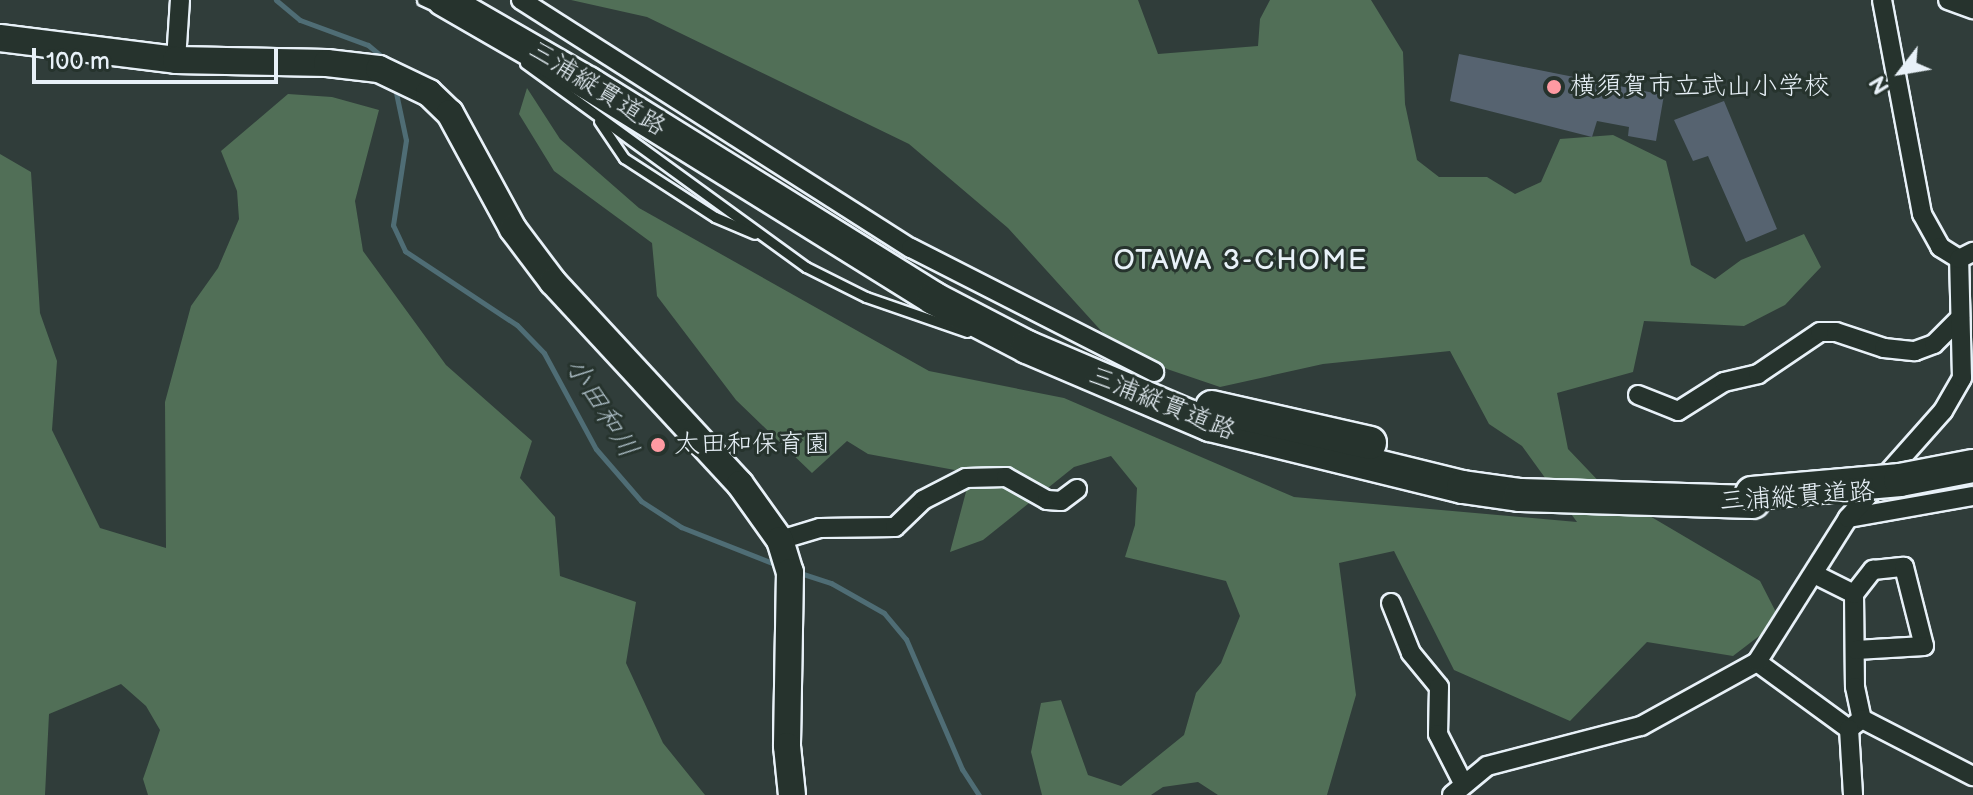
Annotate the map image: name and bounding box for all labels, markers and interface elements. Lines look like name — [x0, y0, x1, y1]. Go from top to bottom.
scale bar — [36, 32, 282, 82]
north arrow — [1861, 32, 1941, 112]
street label: 三浦縦貫道路 — [523, 34, 671, 144]
text: 100 m — [46, 47, 110, 76]
place label: 横須賀市立武山小学校 — [1570, 71, 1830, 103]
text: N — [1864, 71, 1896, 99]
marker: 横須賀市立武山小学校 — [1545, 78, 1563, 96]
district label: OTAWA 3-CHOME — [1113, 244, 1369, 278]
water label: 小田和川 — [557, 352, 645, 464]
street label: 三浦縦貫道路 — [1084, 360, 1240, 448]
place label: 太田和保育園 — [674, 429, 830, 461]
marker: 太田和保育園 — [649, 436, 667, 454]
street label: 三浦縦貫道路 — [1718, 476, 1876, 518]

